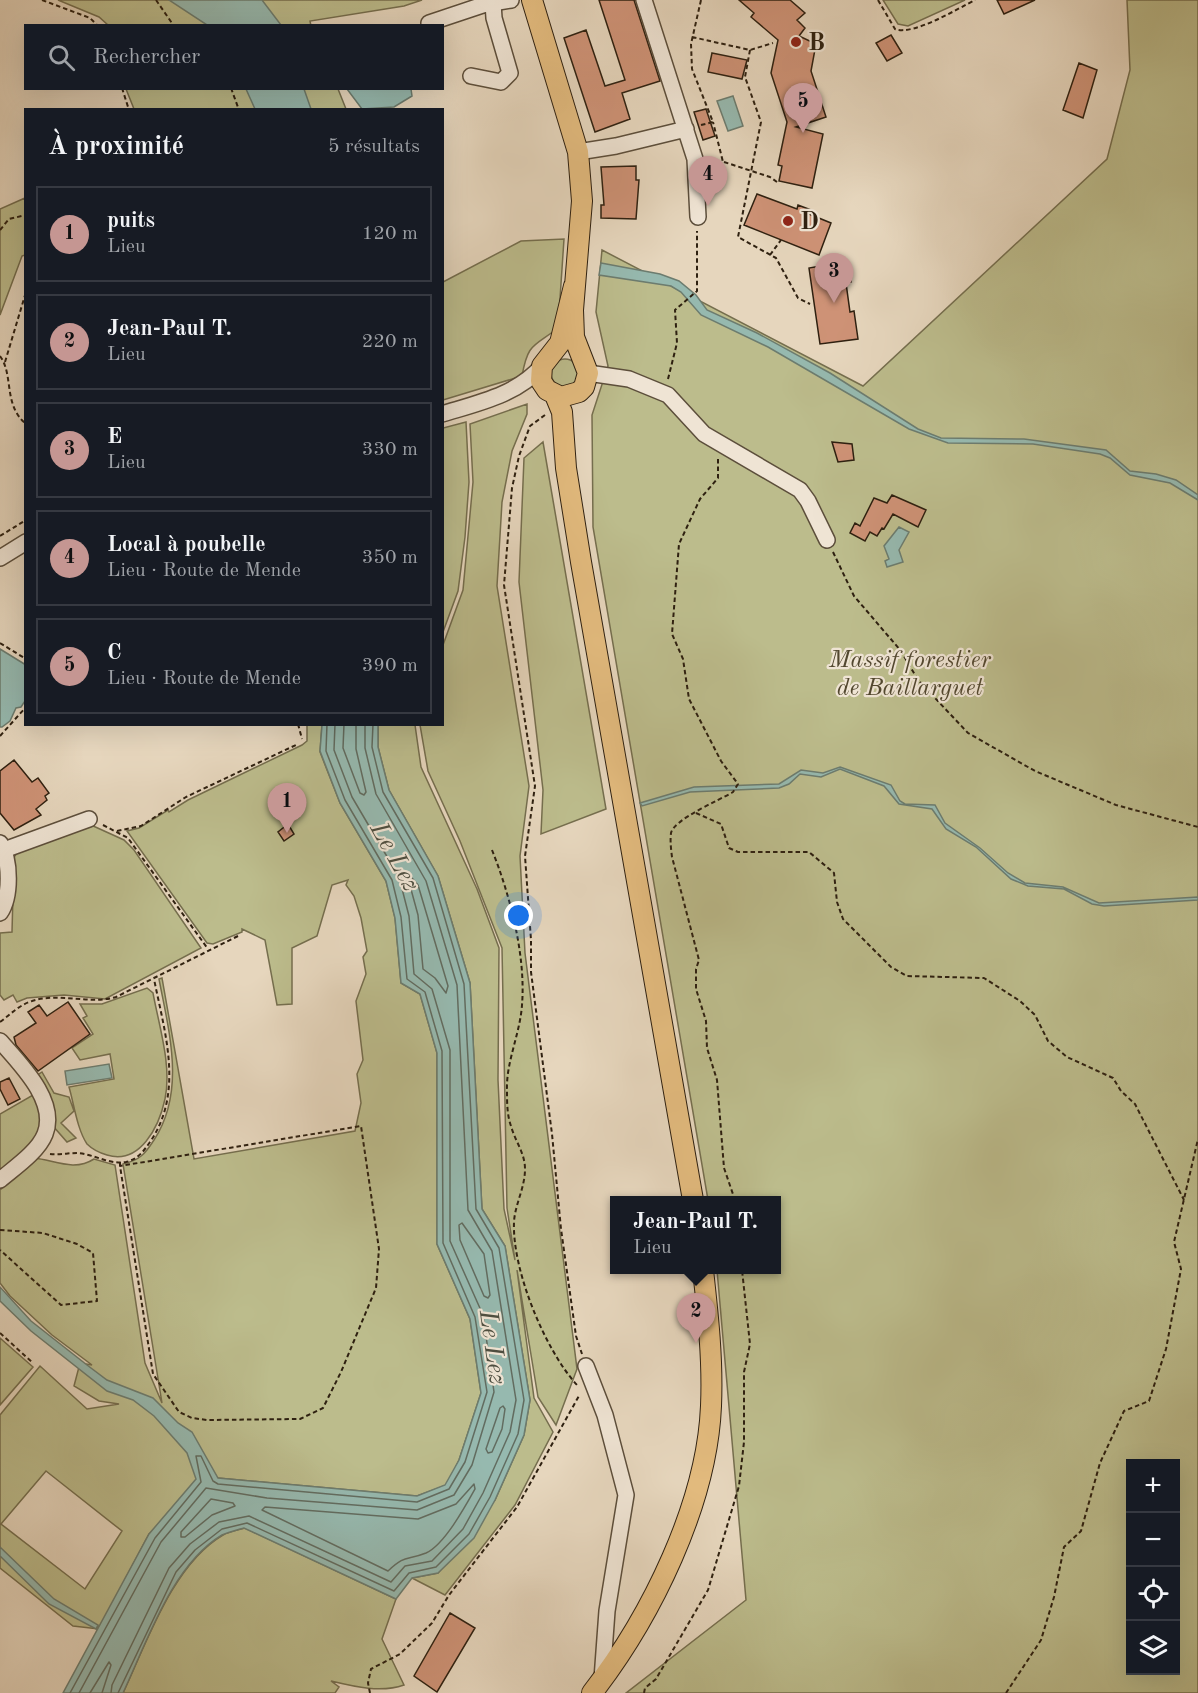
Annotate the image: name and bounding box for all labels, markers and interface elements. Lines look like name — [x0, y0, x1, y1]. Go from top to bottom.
search box — [24, 24, 444, 90]
place label: B — [808, 32, 825, 56]
marker: B — [789, 35, 803, 49]
icon: search — [45, 41, 78, 74]
text: Rechercher — [93, 46, 200, 68]
pin: 5 — [784, 84, 822, 133]
text: À proximité — [48, 134, 184, 160]
text: 5 résultats — [328, 137, 420, 157]
pin: 4 — [688, 156, 728, 206]
text: puits — [107, 210, 155, 232]
place label: D — [800, 211, 819, 235]
marker: D — [781, 214, 795, 228]
text: 1 — [64, 224, 75, 244]
text: 120 m — [362, 224, 418, 244]
text: Lieu — [107, 237, 146, 257]
pin: 3 — [814, 254, 854, 303]
text: Jean-Paul T. — [107, 318, 232, 340]
text: 2 — [64, 332, 75, 352]
text: 220 m — [362, 332, 418, 352]
text: Lieu — [107, 345, 146, 365]
text: E — [107, 426, 122, 448]
text: 3 — [64, 440, 75, 460]
text: 330 m — [362, 440, 418, 460]
text: Lieu — [107, 453, 146, 473]
text: Local à poubelle — [107, 534, 266, 556]
text: 4 — [64, 548, 75, 568]
text: 350 m — [362, 548, 418, 568]
text: Lieu · Route de Mende — [107, 561, 301, 581]
text: C — [107, 642, 122, 664]
park label: Massif forestier de Baillarguet — [828, 649, 992, 701]
text: 5 — [64, 656, 75, 676]
text: 390 m — [362, 656, 418, 676]
text: Lieu · Route de Mende — [107, 669, 301, 689]
pin: 1 — [268, 784, 306, 833]
water label: Le Lez — [364, 817, 424, 896]
your location — [504, 901, 533, 930]
popup — [610, 1196, 781, 1274]
text: Jean-Paul T. — [633, 1211, 758, 1233]
text: Lieu — [633, 1238, 672, 1258]
pin: 2 — [676, 1294, 716, 1343]
water label: Le Lez — [474, 1307, 510, 1386]
map controls — [1126, 1459, 1180, 1675]
button: + — [1126, 1459, 1180, 1513]
button: − — [1126, 1513, 1180, 1567]
button: locate — [1126, 1567, 1180, 1621]
button: layers — [1126, 1621, 1180, 1675]

